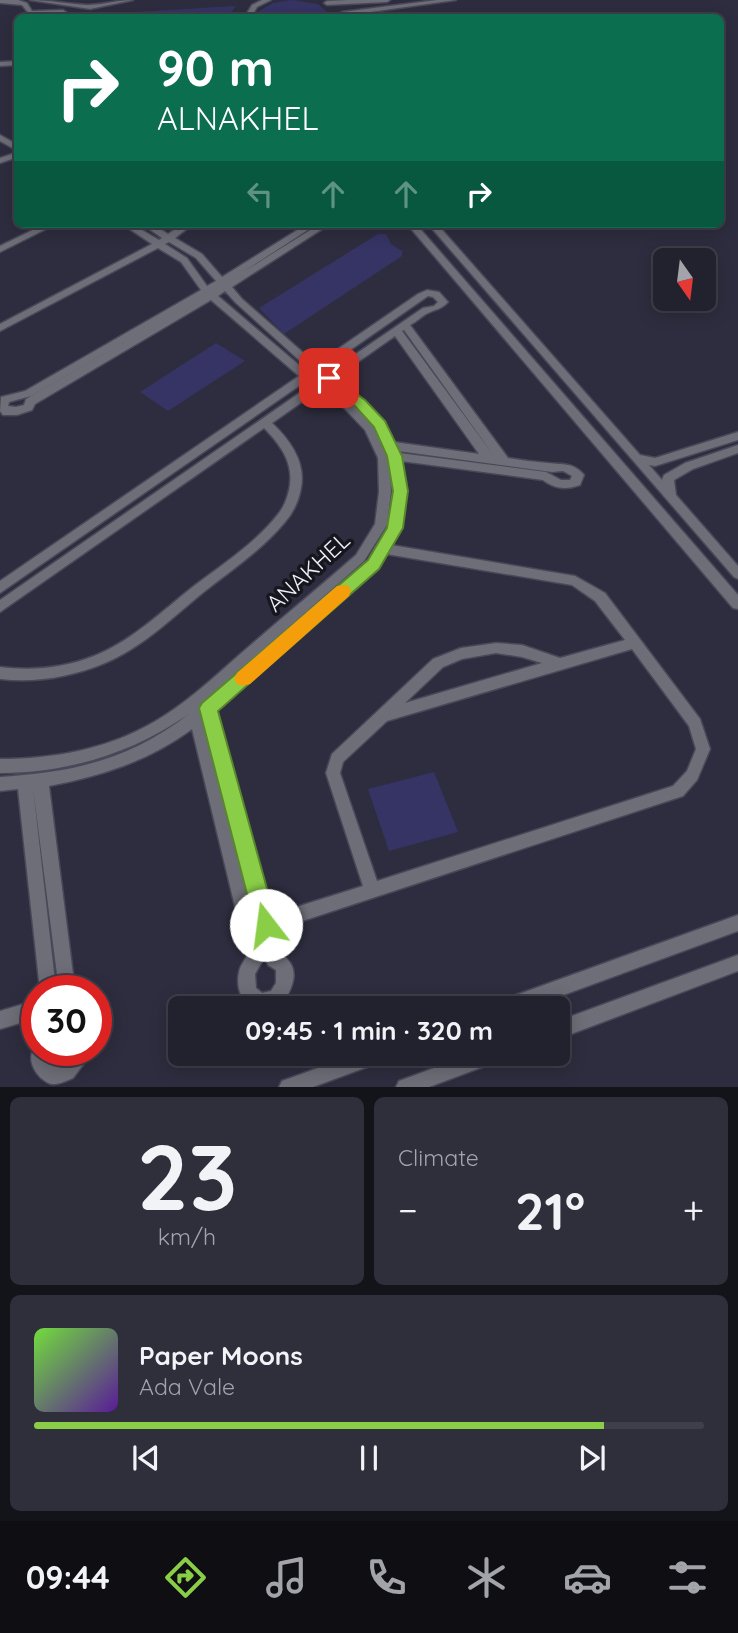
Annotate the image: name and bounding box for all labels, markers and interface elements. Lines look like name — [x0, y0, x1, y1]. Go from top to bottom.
text: 90 m — [157, 37, 274, 98]
icon: right — [42, 42, 133, 133]
text: ALNAKHEL — [157, 98, 319, 138]
icon: left — [241, 175, 279, 213]
icon: ahead — [314, 175, 352, 213]
icon: ahead — [387, 175, 425, 213]
icon: right — [460, 175, 498, 213]
north arrow — [653, 248, 716, 312]
map controls — [653, 248, 716, 311]
pin — [299, 348, 359, 408]
icon: arrive — [310, 359, 348, 397]
street label: ANAKHEL — [260, 526, 356, 618]
position arrow — [229, 888, 303, 962]
speed limit sign: 30 — [21, 975, 112, 1066]
text: 09:45 · 1 min · 320 m — [245, 1014, 493, 1047]
text: 23 — [137, 1119, 237, 1233]
text: Climate — [398, 1143, 479, 1172]
text: 21° — [515, 1178, 585, 1243]
text: − — [398, 1186, 418, 1234]
text: + — [683, 1186, 704, 1234]
text: km/h — [158, 1222, 216, 1251]
text: Paper Moons — [139, 1339, 303, 1372]
text: Ada Vale — [139, 1372, 235, 1401]
icon: previous — [127, 1439, 165, 1477]
icon: pause — [350, 1439, 388, 1477]
icon: next — [573, 1439, 611, 1477]
icon: directions — [161, 1553, 210, 1602]
icon: music — [262, 1553, 311, 1602]
icon: phone — [362, 1553, 411, 1602]
icon: climate — [462, 1553, 511, 1602]
icon: car — [563, 1553, 612, 1602]
icon: filters — [663, 1553, 712, 1602]
text: 09:44 — [26, 1557, 110, 1597]

